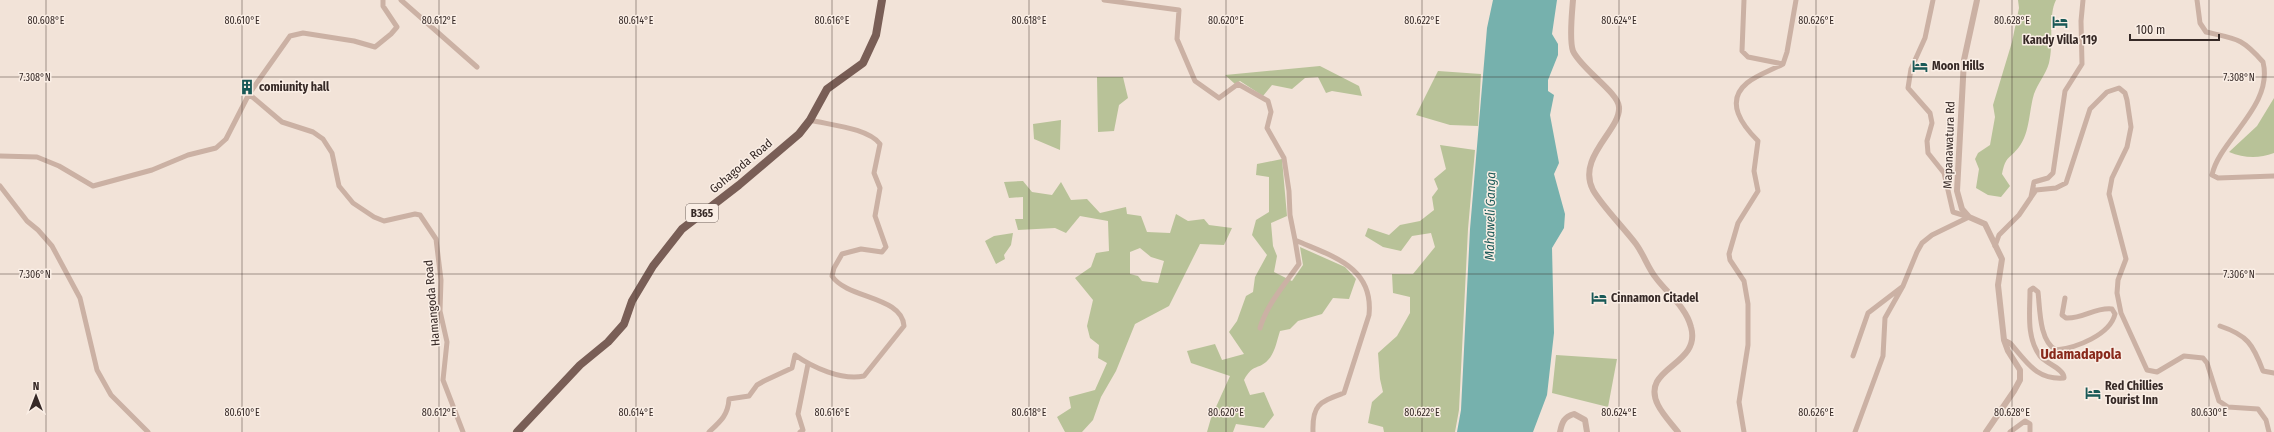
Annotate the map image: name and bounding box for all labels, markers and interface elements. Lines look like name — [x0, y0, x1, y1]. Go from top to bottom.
hotel icon: Kandy Villa 119 — [2051, 13, 2069, 31]
text: 80.608°E — [28, 15, 65, 27]
text: 80.610°E — [224, 15, 260, 27]
text: 80.612°E — [422, 15, 457, 27]
text: 80.614°E — [619, 15, 654, 27]
text: 80.616°E — [815, 15, 850, 27]
text: 80.618°E — [1011, 15, 1047, 27]
text: 80.620°E — [1208, 15, 1244, 27]
text: 80.622°E — [1404, 15, 1440, 27]
text: 80.624°E — [1601, 15, 1637, 27]
text: 80.626°E — [1798, 15, 1834, 27]
text: 80.628°E — [1994, 15, 2030, 27]
scale bar — [2130, 16, 2219, 42]
text: 100 m — [2136, 23, 2165, 37]
place label: Kandy Villa 119 — [2023, 33, 2097, 47]
hotel icon: Moon Hills — [1911, 57, 1929, 75]
place label: Moon Hills — [1932, 59, 1985, 73]
text: 7.308°N — [19, 72, 51, 84]
text: 7.308°N — [2223, 72, 2255, 84]
building icon: comiunity hall — [238, 78, 256, 96]
place label: comiunity hall — [259, 80, 330, 94]
street label: Mapanawatura Rd — [1940, 101, 1958, 189]
street label: Gohagoda Road — [707, 136, 775, 196]
water label: Mahaweli Ganga — [1482, 172, 1498, 260]
road number: B365 — [686, 204, 718, 222]
street label: Hamangoda Road — [421, 259, 443, 347]
text: 7.306°N — [19, 269, 51, 281]
text: 7.306°N — [2223, 269, 2255, 281]
hotel icon: Cinnamon Citadel — [1590, 289, 1608, 307]
place label: Cinnamon Citadel — [1611, 291, 1699, 305]
district label: Udamadapola — [2041, 346, 2121, 363]
north arrow — [16, 376, 56, 416]
place label: Red Chillies Tourist Inn — [2105, 379, 2164, 407]
text: N — [33, 380, 39, 393]
hotel icon: Red Chillies Tourist Inn — [2084, 384, 2102, 402]
text: 80.610°E — [224, 407, 260, 419]
text: 80.612°E — [422, 407, 457, 419]
text: 80.614°E — [619, 407, 654, 419]
text: 80.616°E — [815, 407, 850, 419]
text: 80.618°E — [1011, 407, 1047, 419]
text: 80.620°E — [1208, 407, 1244, 419]
text: 80.622°E — [1404, 407, 1440, 419]
text: 80.624°E — [1601, 407, 1637, 419]
text: 80.626°E — [1798, 407, 1834, 419]
text: 80.628°E — [1994, 407, 2030, 419]
text: 80.630°E — [2191, 407, 2227, 419]

